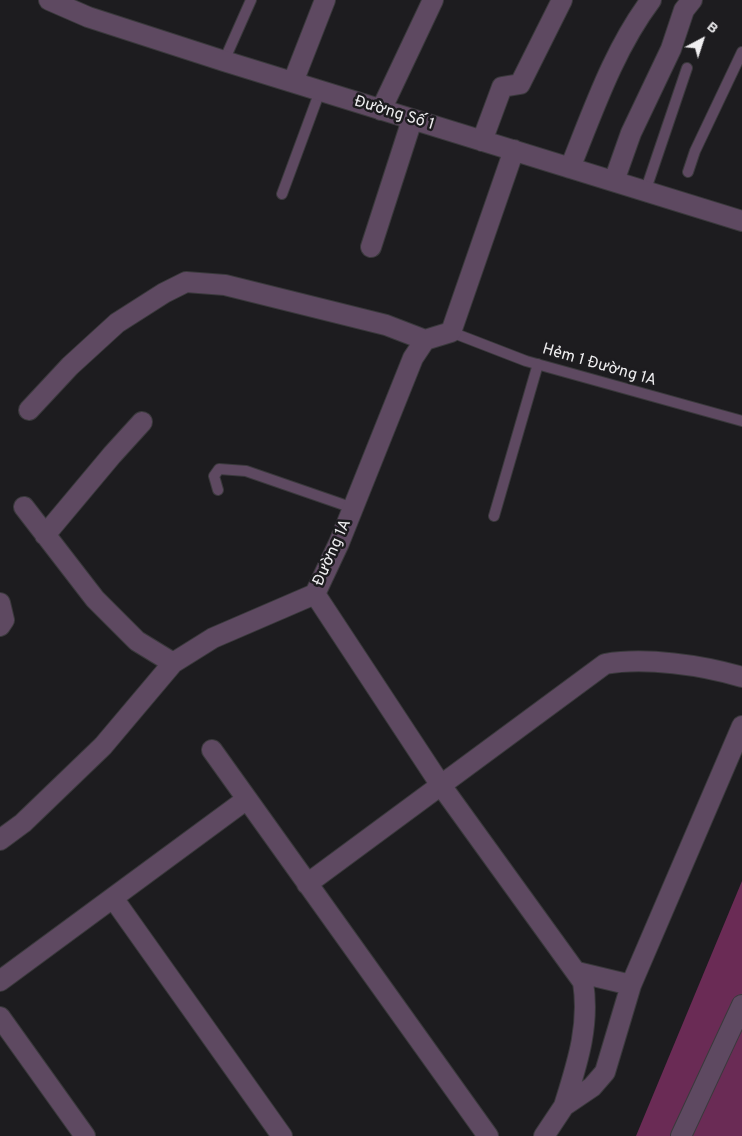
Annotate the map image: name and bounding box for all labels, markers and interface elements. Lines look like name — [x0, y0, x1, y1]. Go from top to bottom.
north arrow — [677, 15, 727, 65]
text: B — [703, 19, 721, 38]
street label: Đường Số 1 — [352, 93, 436, 135]
street label: Hẻm 1 Đường 1A — [540, 341, 658, 391]
street label: Đường 1A — [310, 517, 356, 589]

